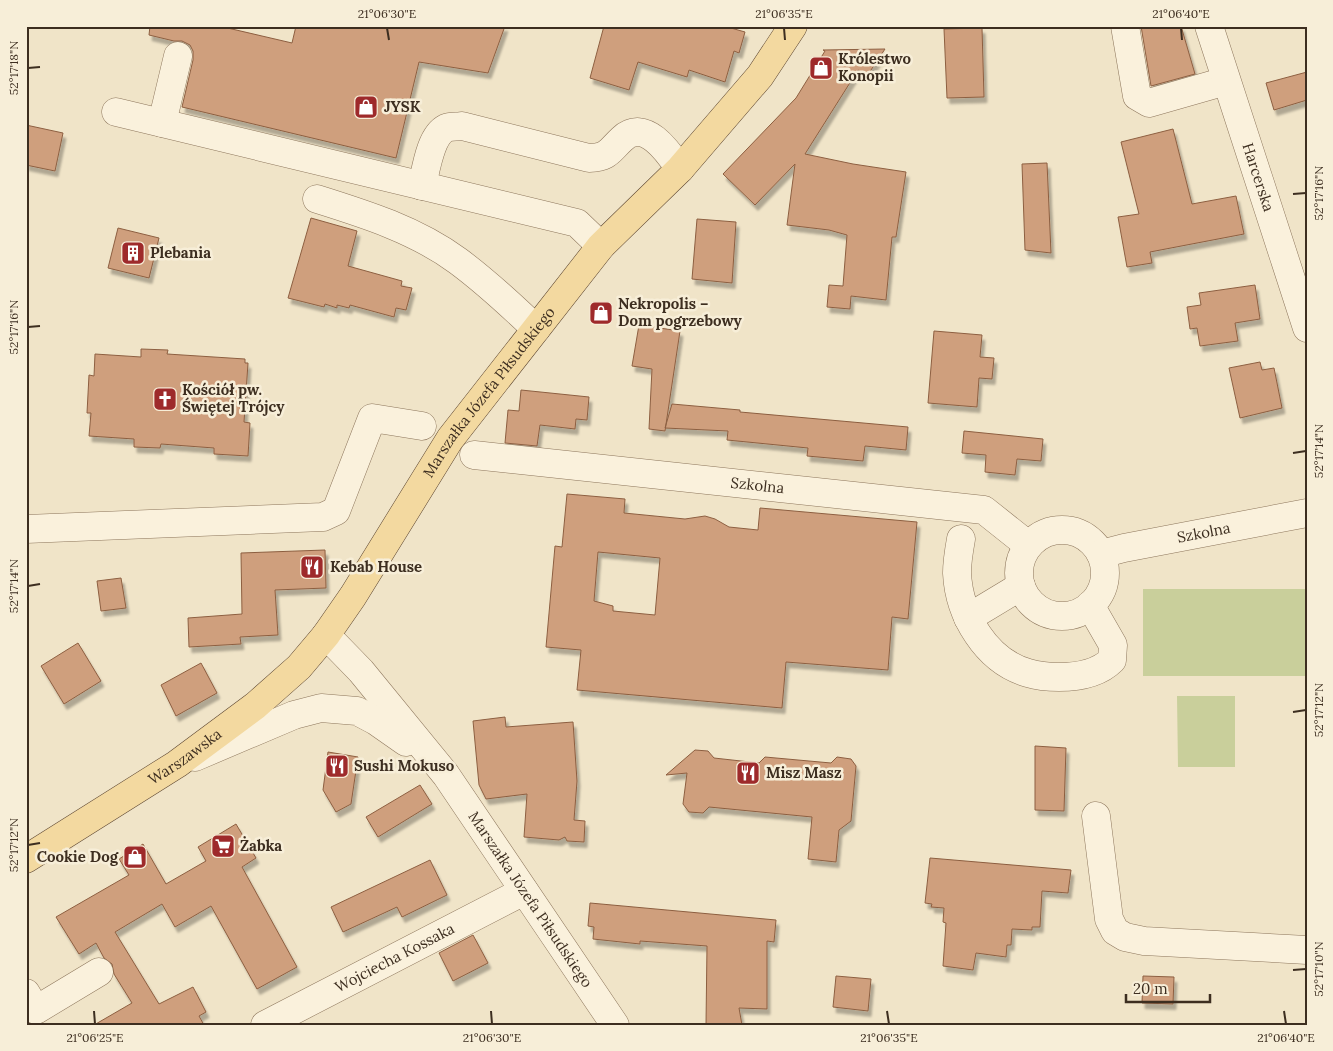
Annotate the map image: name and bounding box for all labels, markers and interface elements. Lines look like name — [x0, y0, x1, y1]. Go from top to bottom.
text: 21°06'30"E — [358, 6, 416, 21]
text: 21°06'35"E — [755, 6, 813, 21]
text: 21°06'40"E — [1152, 6, 1210, 21]
text: 52°17'18"N — [6, 41, 21, 95]
place label: Królestwo Konopii — [838, 49, 911, 85]
shop icon: Królestwo Konopii — [808, 55, 834, 81]
shop icon: JYSK — [353, 94, 379, 120]
place label: JYSK — [384, 97, 421, 116]
street label: Harcerska — [1239, 140, 1279, 214]
text: 52°17'16"N — [1311, 166, 1326, 220]
building icon: Plebania — [120, 240, 146, 266]
place label: Plebania — [150, 243, 211, 262]
place label: Nekropolis – Dom pogrzebowy — [618, 294, 743, 330]
text: 52°17'16"N — [6, 300, 21, 354]
shop icon: Nekropolis – Dom pogrzebowy — [588, 300, 614, 326]
street label: Marszałka Józefa Piłsudskiego — [419, 303, 559, 481]
place label: Kościół pw. Świętej Trójcy — [182, 380, 285, 416]
church icon: Kościół pw. Świętej Trójcy — [152, 386, 178, 412]
text: 52°17'14"N — [1311, 424, 1326, 478]
street label: Szkolna — [730, 473, 785, 497]
street label: Szkolna — [1175, 518, 1232, 547]
restaurant icon: Kebab House — [299, 554, 325, 580]
place label: Kebab House — [330, 557, 422, 576]
text: 52°17'14"N — [6, 559, 21, 613]
text: 52°17'12"N — [1311, 683, 1326, 737]
street label: Warszawska — [144, 724, 225, 789]
restaurant icon: Sushi Mokuso — [324, 753, 350, 779]
place label: Sushi Mokuso — [354, 756, 455, 775]
restaurant icon: Misz Masz — [735, 760, 761, 786]
place label: Misz Masz — [766, 763, 842, 782]
street label: Marszałka Józefa Piłsudskiego — [464, 808, 597, 991]
text: 52°17'12"N — [6, 818, 21, 872]
supermarket icon: Żabka — [210, 833, 236, 859]
place label: Żabka — [240, 836, 282, 855]
shop icon: Cookie Dog — [122, 844, 148, 870]
place label: Cookie Dog — [37, 847, 119, 866]
street label: Wojciecha Kossaka — [331, 919, 458, 996]
text: 52°17'10"N — [1311, 941, 1326, 997]
scale bar — [1126, 971, 1209, 1003]
text: 20 m — [1133, 979, 1168, 998]
text: 21°06'25"E — [66, 1030, 124, 1045]
text: 21°06'30"E — [463, 1030, 521, 1045]
text: 21°06'35"E — [860, 1030, 918, 1045]
text: 21°06'40"E — [1257, 1030, 1315, 1045]

